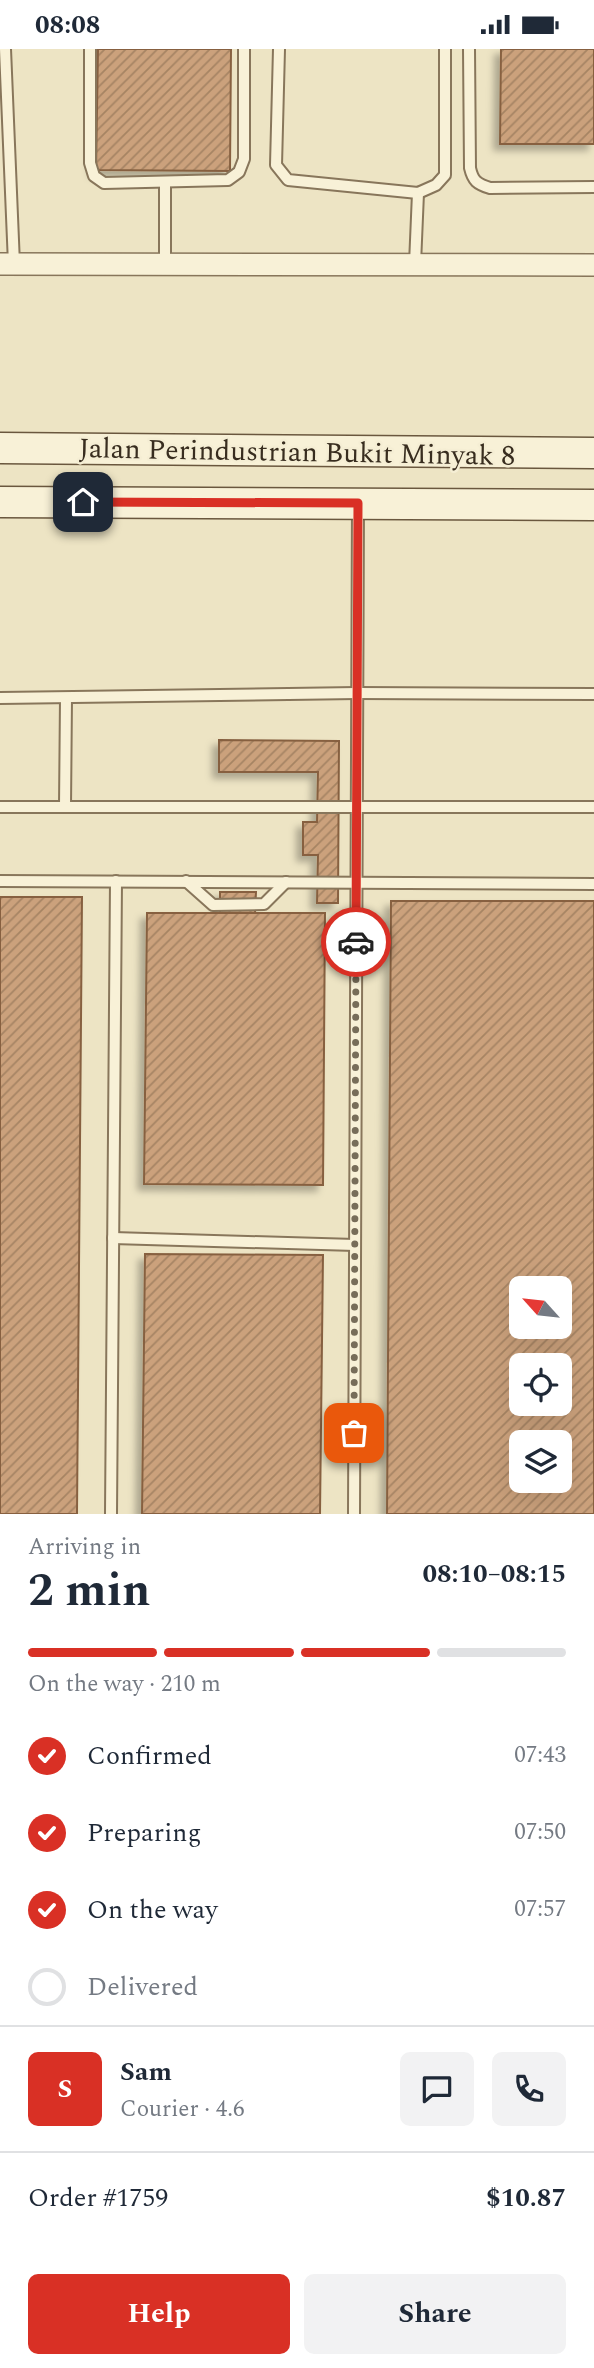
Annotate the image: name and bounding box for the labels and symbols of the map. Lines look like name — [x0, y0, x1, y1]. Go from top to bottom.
street label: Jalan Perindustrian Bukit Minyak 8 — [79, 427, 515, 478]
pin — [53, 472, 113, 532]
courier — [321, 907, 391, 977]
north arrow — [509, 1276, 572, 1339]
pin — [324, 1403, 384, 1463]

